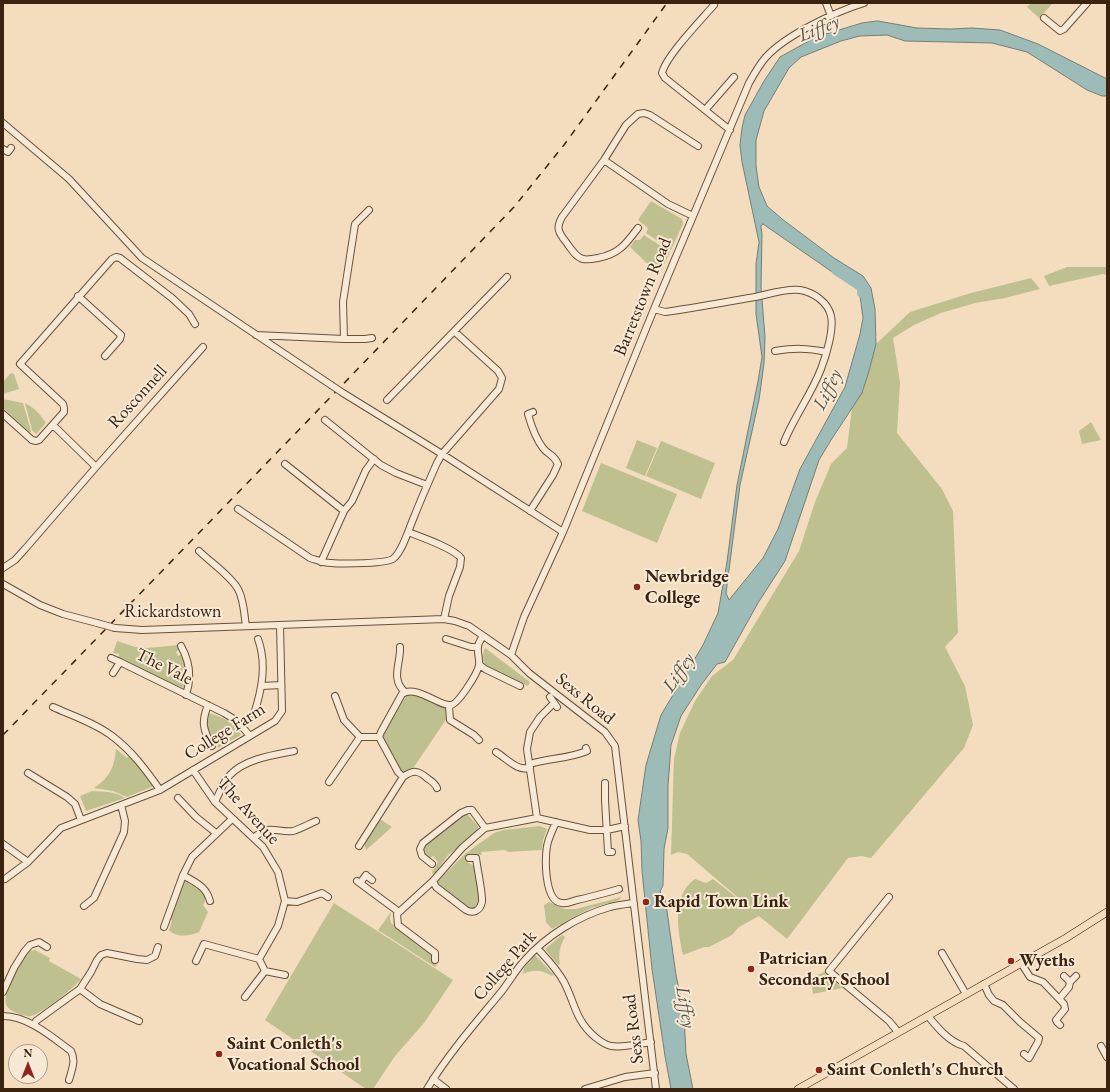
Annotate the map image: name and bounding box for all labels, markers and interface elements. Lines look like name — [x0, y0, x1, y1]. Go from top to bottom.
water label: Liffey — [795, 10, 843, 48]
street label: Barretstown Road — [609, 235, 677, 359]
street label: Rosconnell — [104, 361, 172, 433]
water label: Liffey — [808, 366, 848, 414]
place label: Newbridge College — [645, 566, 729, 608]
marker: Newbridge College — [632, 582, 642, 592]
street label: Rickardstown — [124, 601, 222, 623]
street label: The Vale — [132, 644, 196, 690]
water label: Liffey — [658, 649, 700, 697]
street label: Sexs Road — [551, 669, 619, 729]
street label: College Farm — [181, 699, 269, 765]
street label: The Avenue — [212, 773, 284, 849]
place label: Rapid Town Link — [654, 891, 788, 913]
marker: Rapid Town Link — [641, 897, 651, 907]
street label: College Park — [469, 926, 541, 1006]
place label: Patrician Secondary School — [759, 948, 890, 990]
place label: Wyeths — [1019, 950, 1075, 972]
marker: Wyeths — [1006, 956, 1016, 966]
marker: Patrician Secondary School — [746, 964, 756, 974]
water label: Liffey — [670, 984, 700, 1030]
street label: Sexs Road — [619, 993, 649, 1065]
place label: Saint Conleth's Vocational School — [227, 1033, 360, 1076]
north arrow — [8, 1044, 48, 1084]
text: N — [24, 1046, 32, 1060]
marker: Saint Conleth's Vocational School — [214, 1049, 224, 1059]
place label: Saint Conleth's Church — [827, 1059, 1003, 1081]
marker: Saint Conleth's Church — [814, 1065, 824, 1075]

